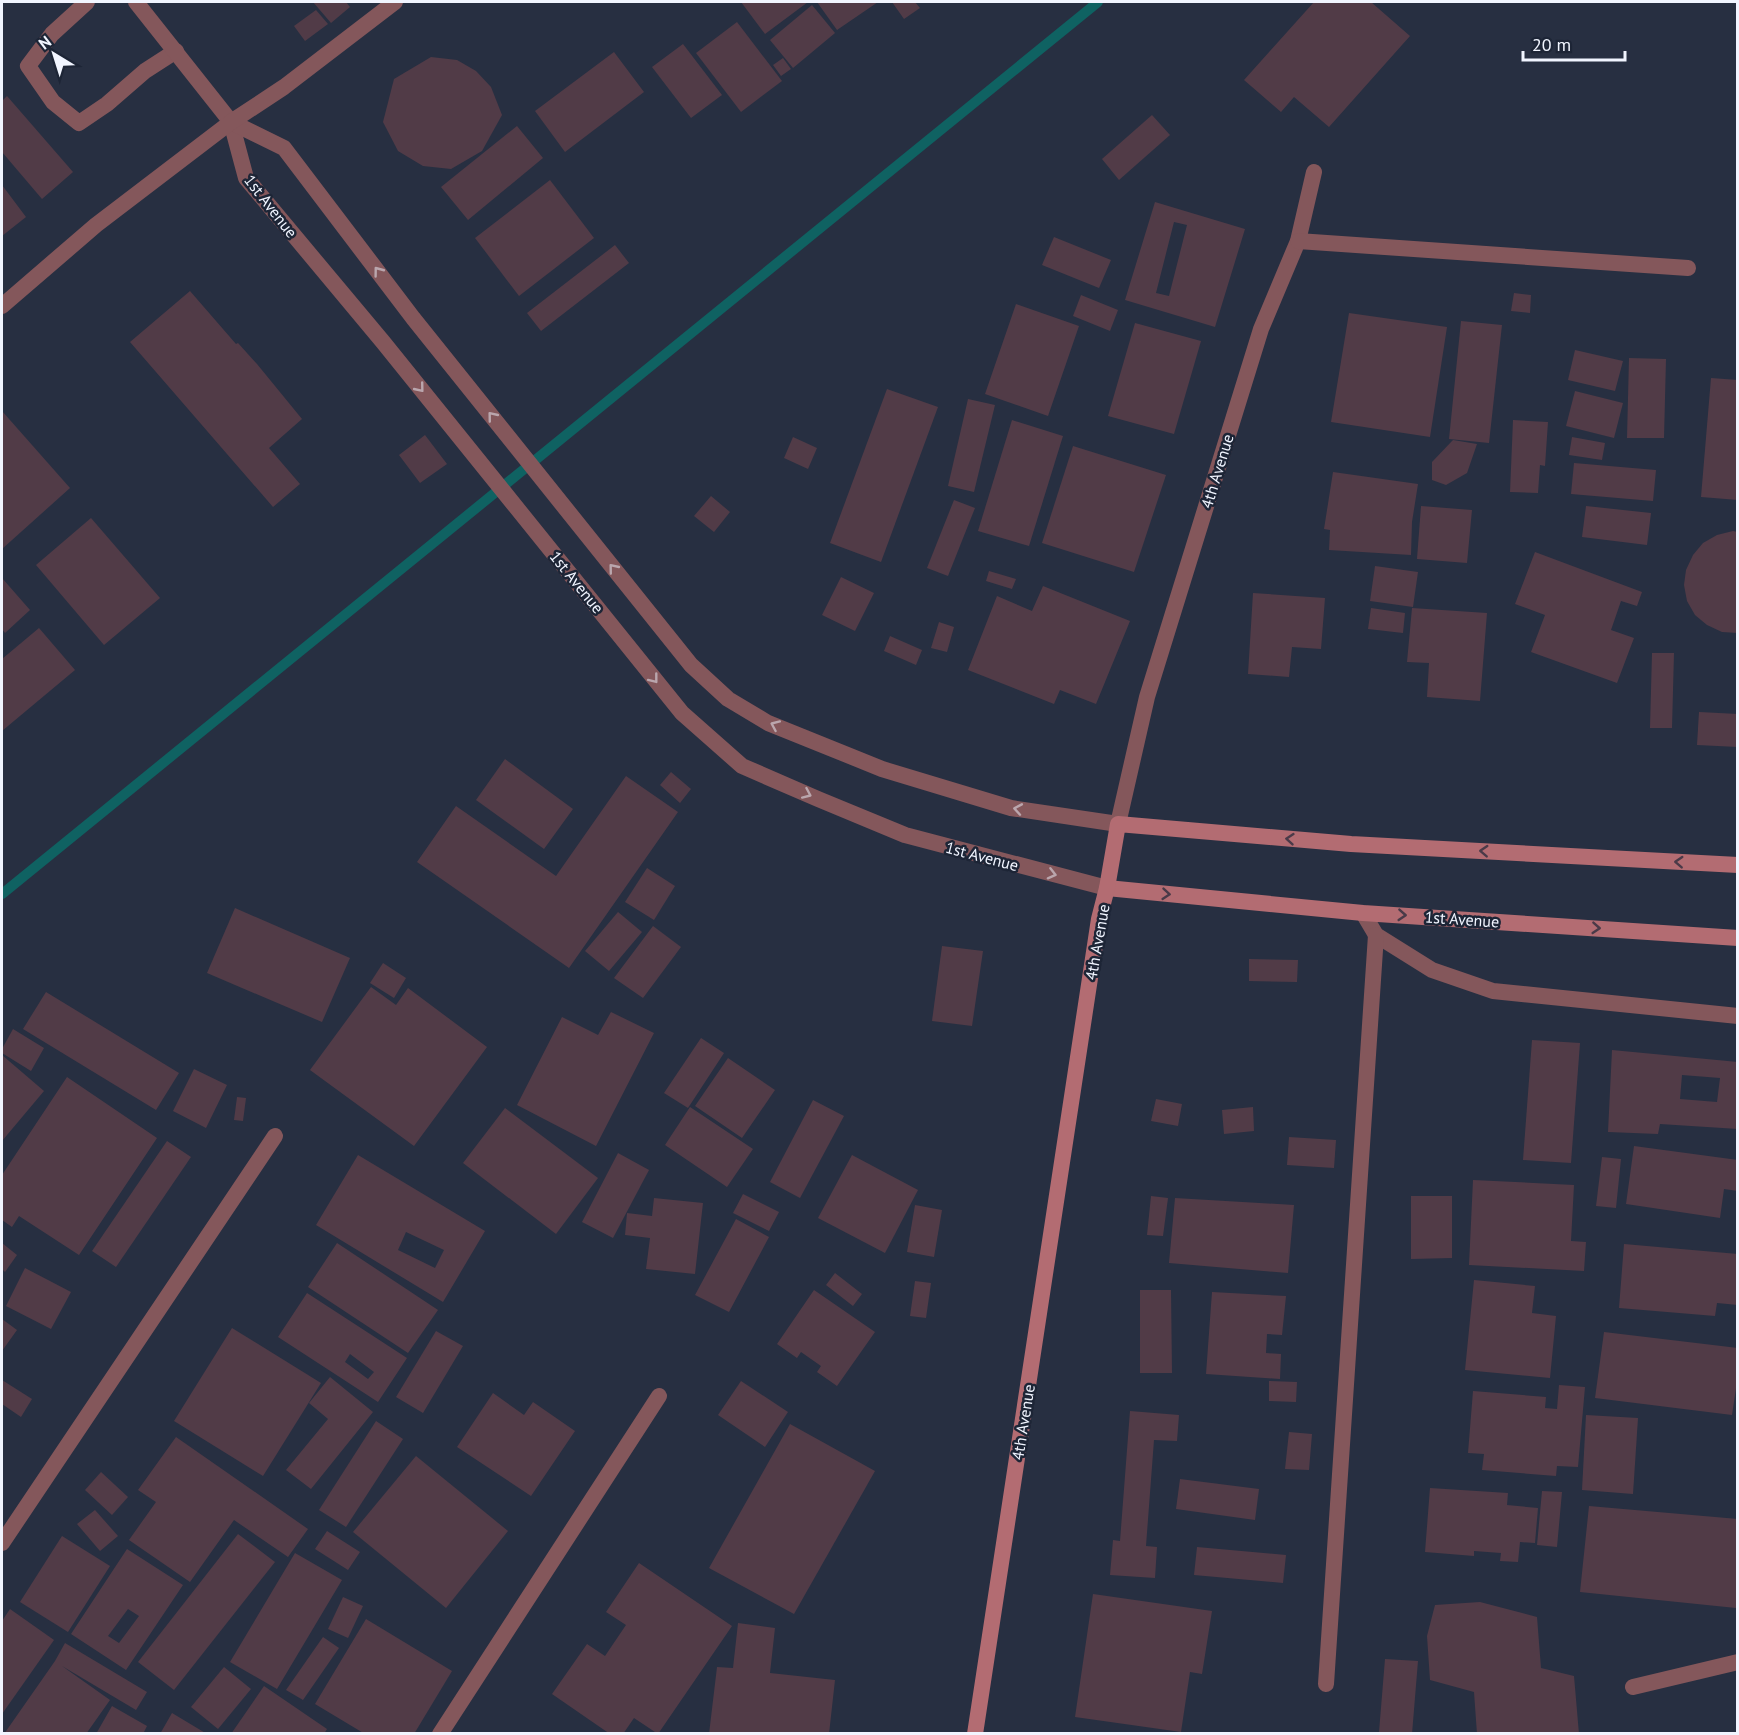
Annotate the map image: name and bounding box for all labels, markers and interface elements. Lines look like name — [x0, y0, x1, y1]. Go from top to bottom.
north arrow — [24, 24, 84, 84]
scale bar — [1523, 24, 1625, 62]
text: N — [34, 31, 55, 53]
text: 20 m — [1532, 33, 1571, 56]
street label: 1st Avenue — [240, 170, 302, 242]
one-way arrow — [374, 267, 385, 278]
one-way arrow — [412, 381, 423, 392]
one-way arrow — [488, 411, 499, 422]
street label: 4th Avenue — [1196, 431, 1238, 511]
street label: 1st Avenue — [546, 547, 608, 617]
one-way arrow — [610, 564, 621, 575]
one-way arrow — [647, 672, 658, 683]
one-way arrow — [770, 720, 781, 732]
one-way arrow — [801, 787, 812, 799]
one-way arrow — [1014, 803, 1023, 815]
one-way arrow — [1285, 832, 1294, 845]
street label: 1st Avenue — [943, 837, 1021, 875]
one-way arrow — [1480, 845, 1489, 858]
one-way arrow — [1675, 855, 1684, 868]
one-way arrow — [1046, 867, 1057, 879]
one-way arrow — [1161, 887, 1170, 900]
street label: 4th Avenue — [1080, 903, 1114, 981]
street label: 1st Avenue — [1424, 906, 1500, 932]
one-way arrow — [1397, 908, 1406, 921]
one-way arrow — [1592, 921, 1601, 934]
street label: 4th Avenue — [1007, 1383, 1039, 1461]

